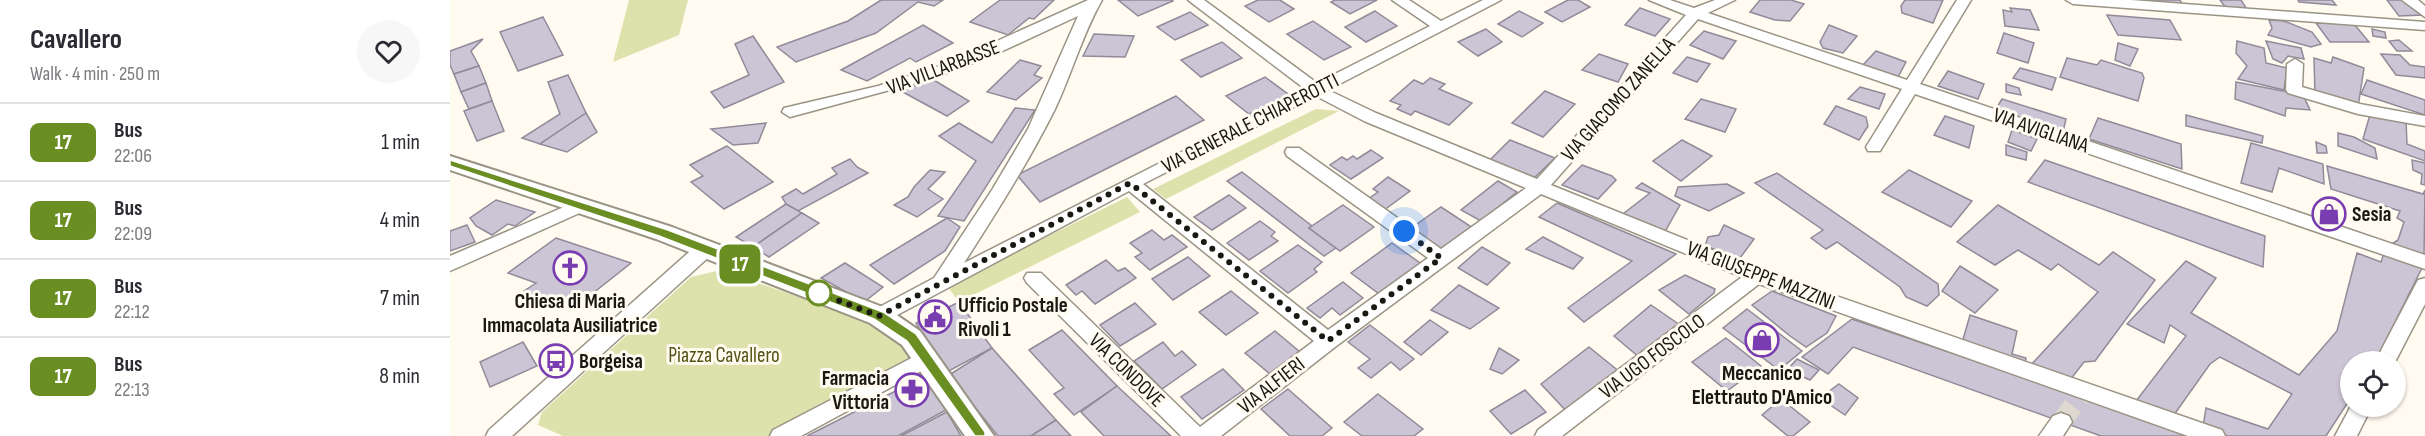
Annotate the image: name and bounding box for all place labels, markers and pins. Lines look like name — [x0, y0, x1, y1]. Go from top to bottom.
shop icon: Sesia — [2311, 196, 2347, 232]
place label: Sesia — [2352, 202, 2391, 227]
church icon: Chiesa di Maria Immacolata Ausiliatrice — [552, 250, 588, 286]
unlabelled marker — [806, 280, 832, 306]
place label: Chiesa di Maria Immacolata Ausiliatrice — [483, 289, 658, 338]
place label: Ufficio Postale Rivoli 1 — [958, 293, 1068, 342]
public building icon: Ufficio Postale Rivoli 1 — [917, 299, 953, 335]
shop icon: Meccanico Elettrauto D'Amico — [1744, 322, 1780, 358]
bus stop icon: Borgeisa — [538, 343, 574, 379]
place label: Borgeisa — [579, 349, 643, 374]
place label: Meccanico Elettrauto D'Amico — [1692, 361, 1832, 410]
place label: Farmacia Vittoria — [822, 366, 889, 415]
pharmacy icon: Farmacia Vittoria — [894, 372, 930, 408]

